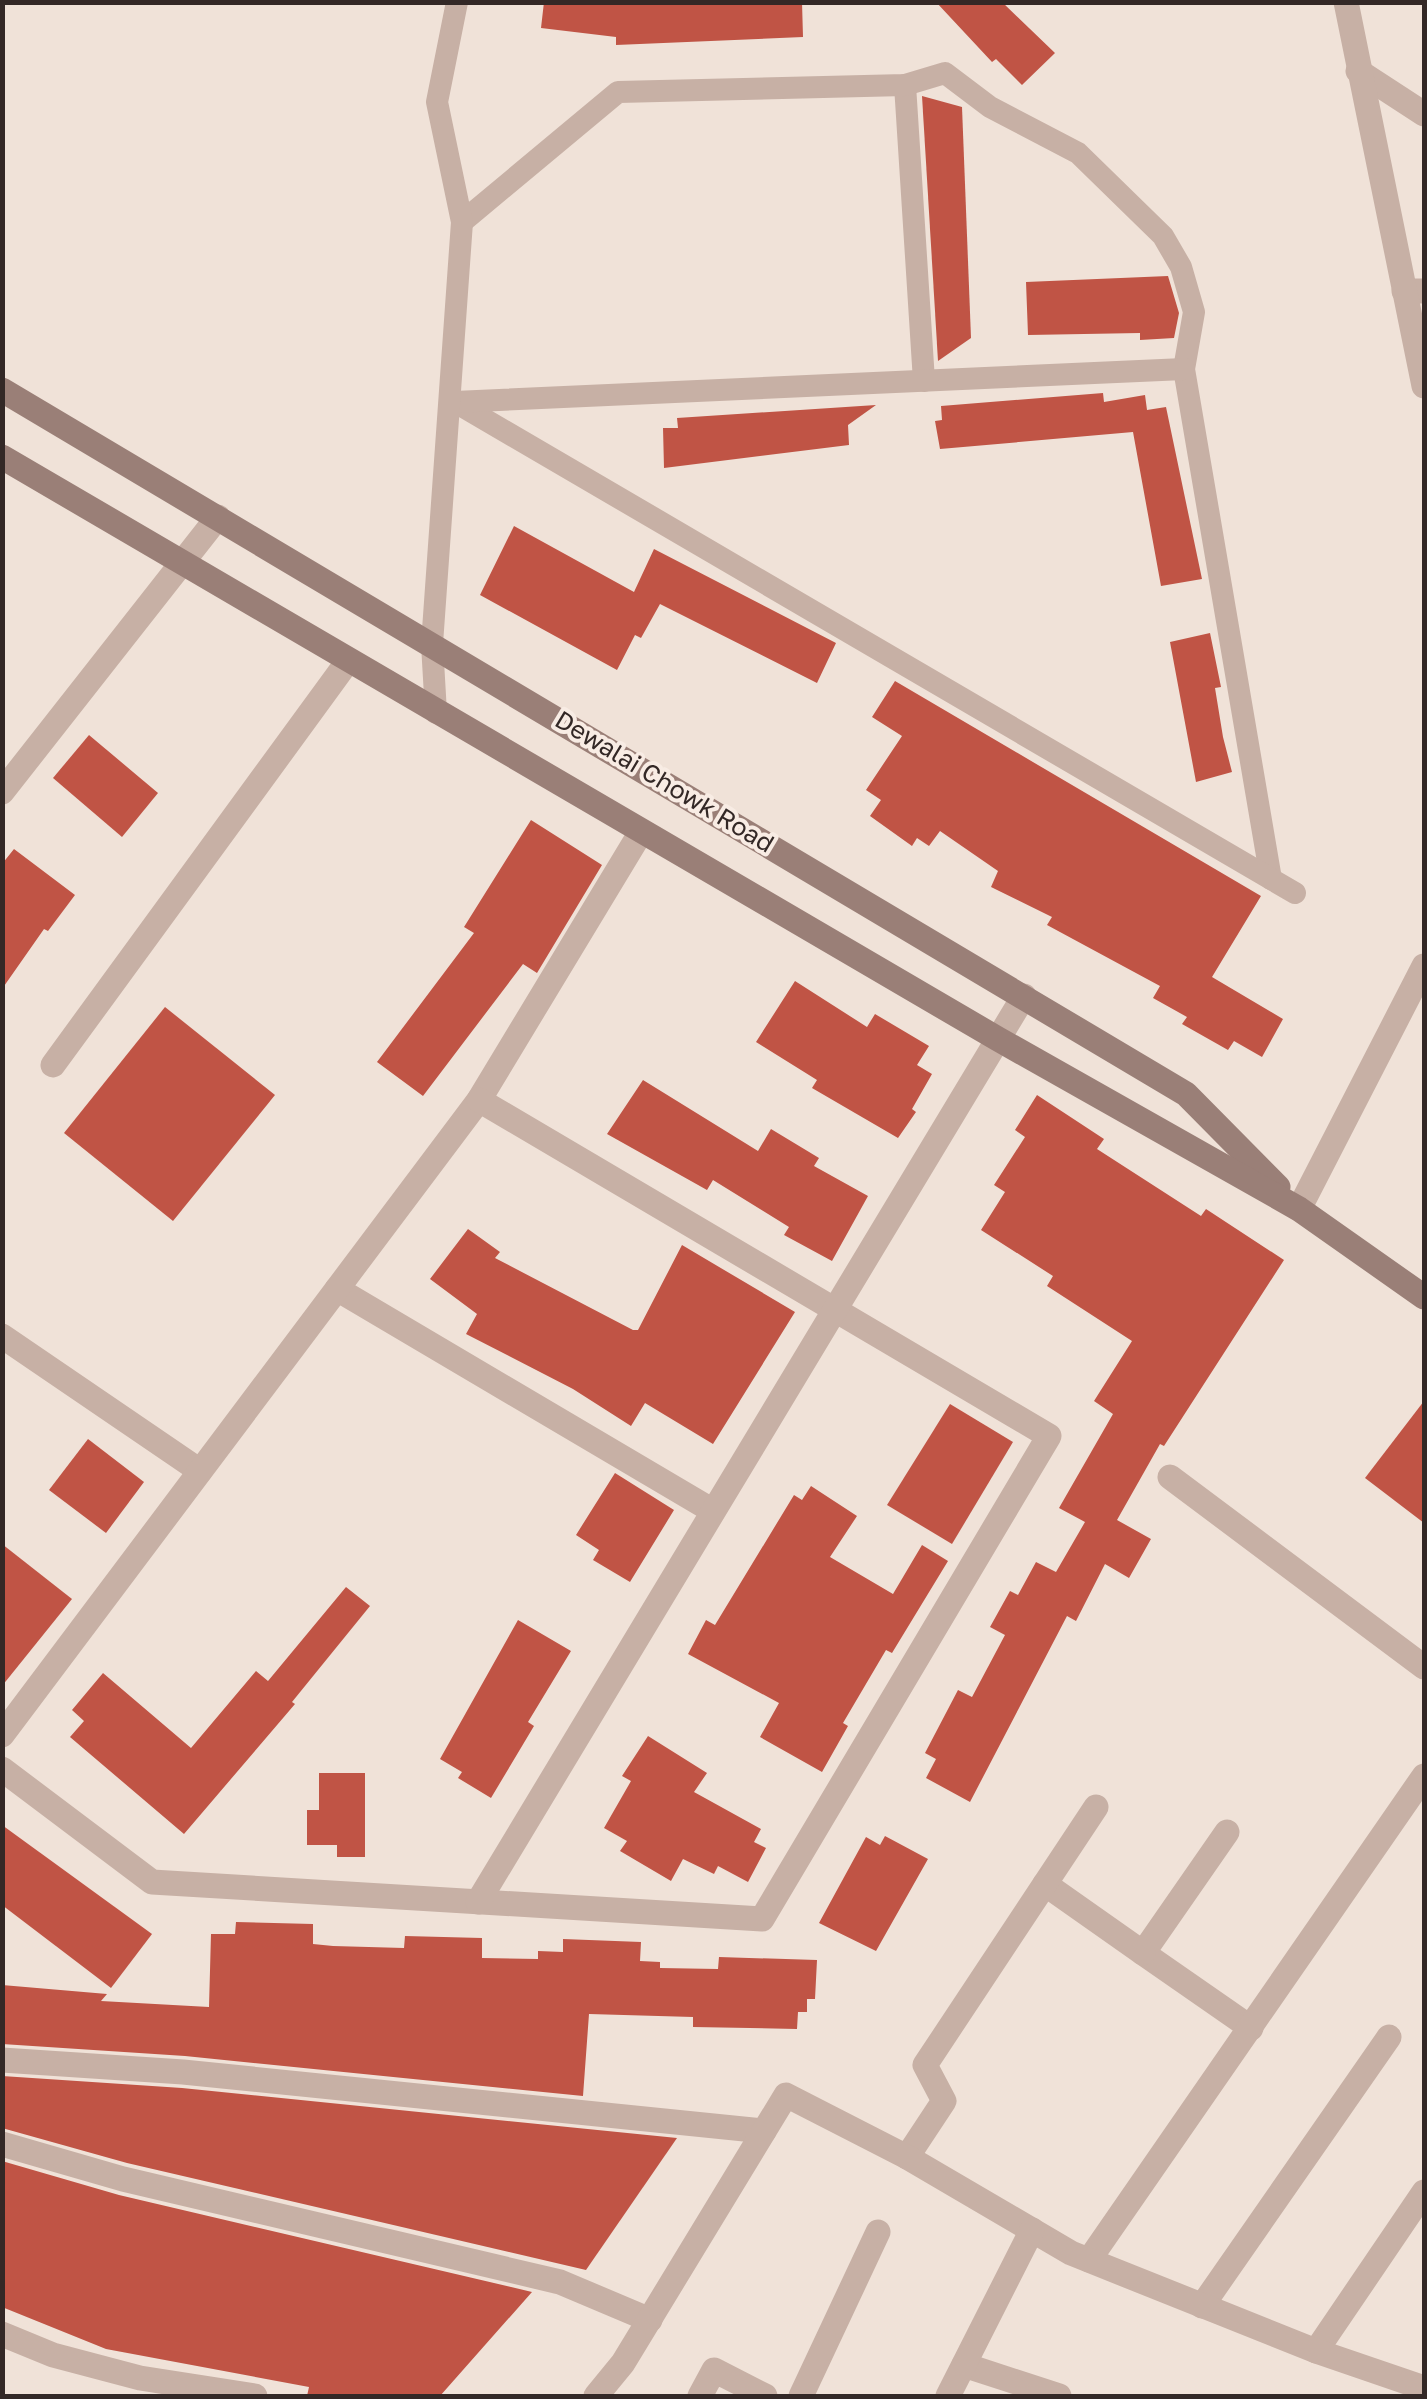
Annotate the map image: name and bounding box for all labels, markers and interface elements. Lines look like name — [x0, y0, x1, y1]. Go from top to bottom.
street label: Dewalai Chowk Road — [550, 703, 780, 859]

